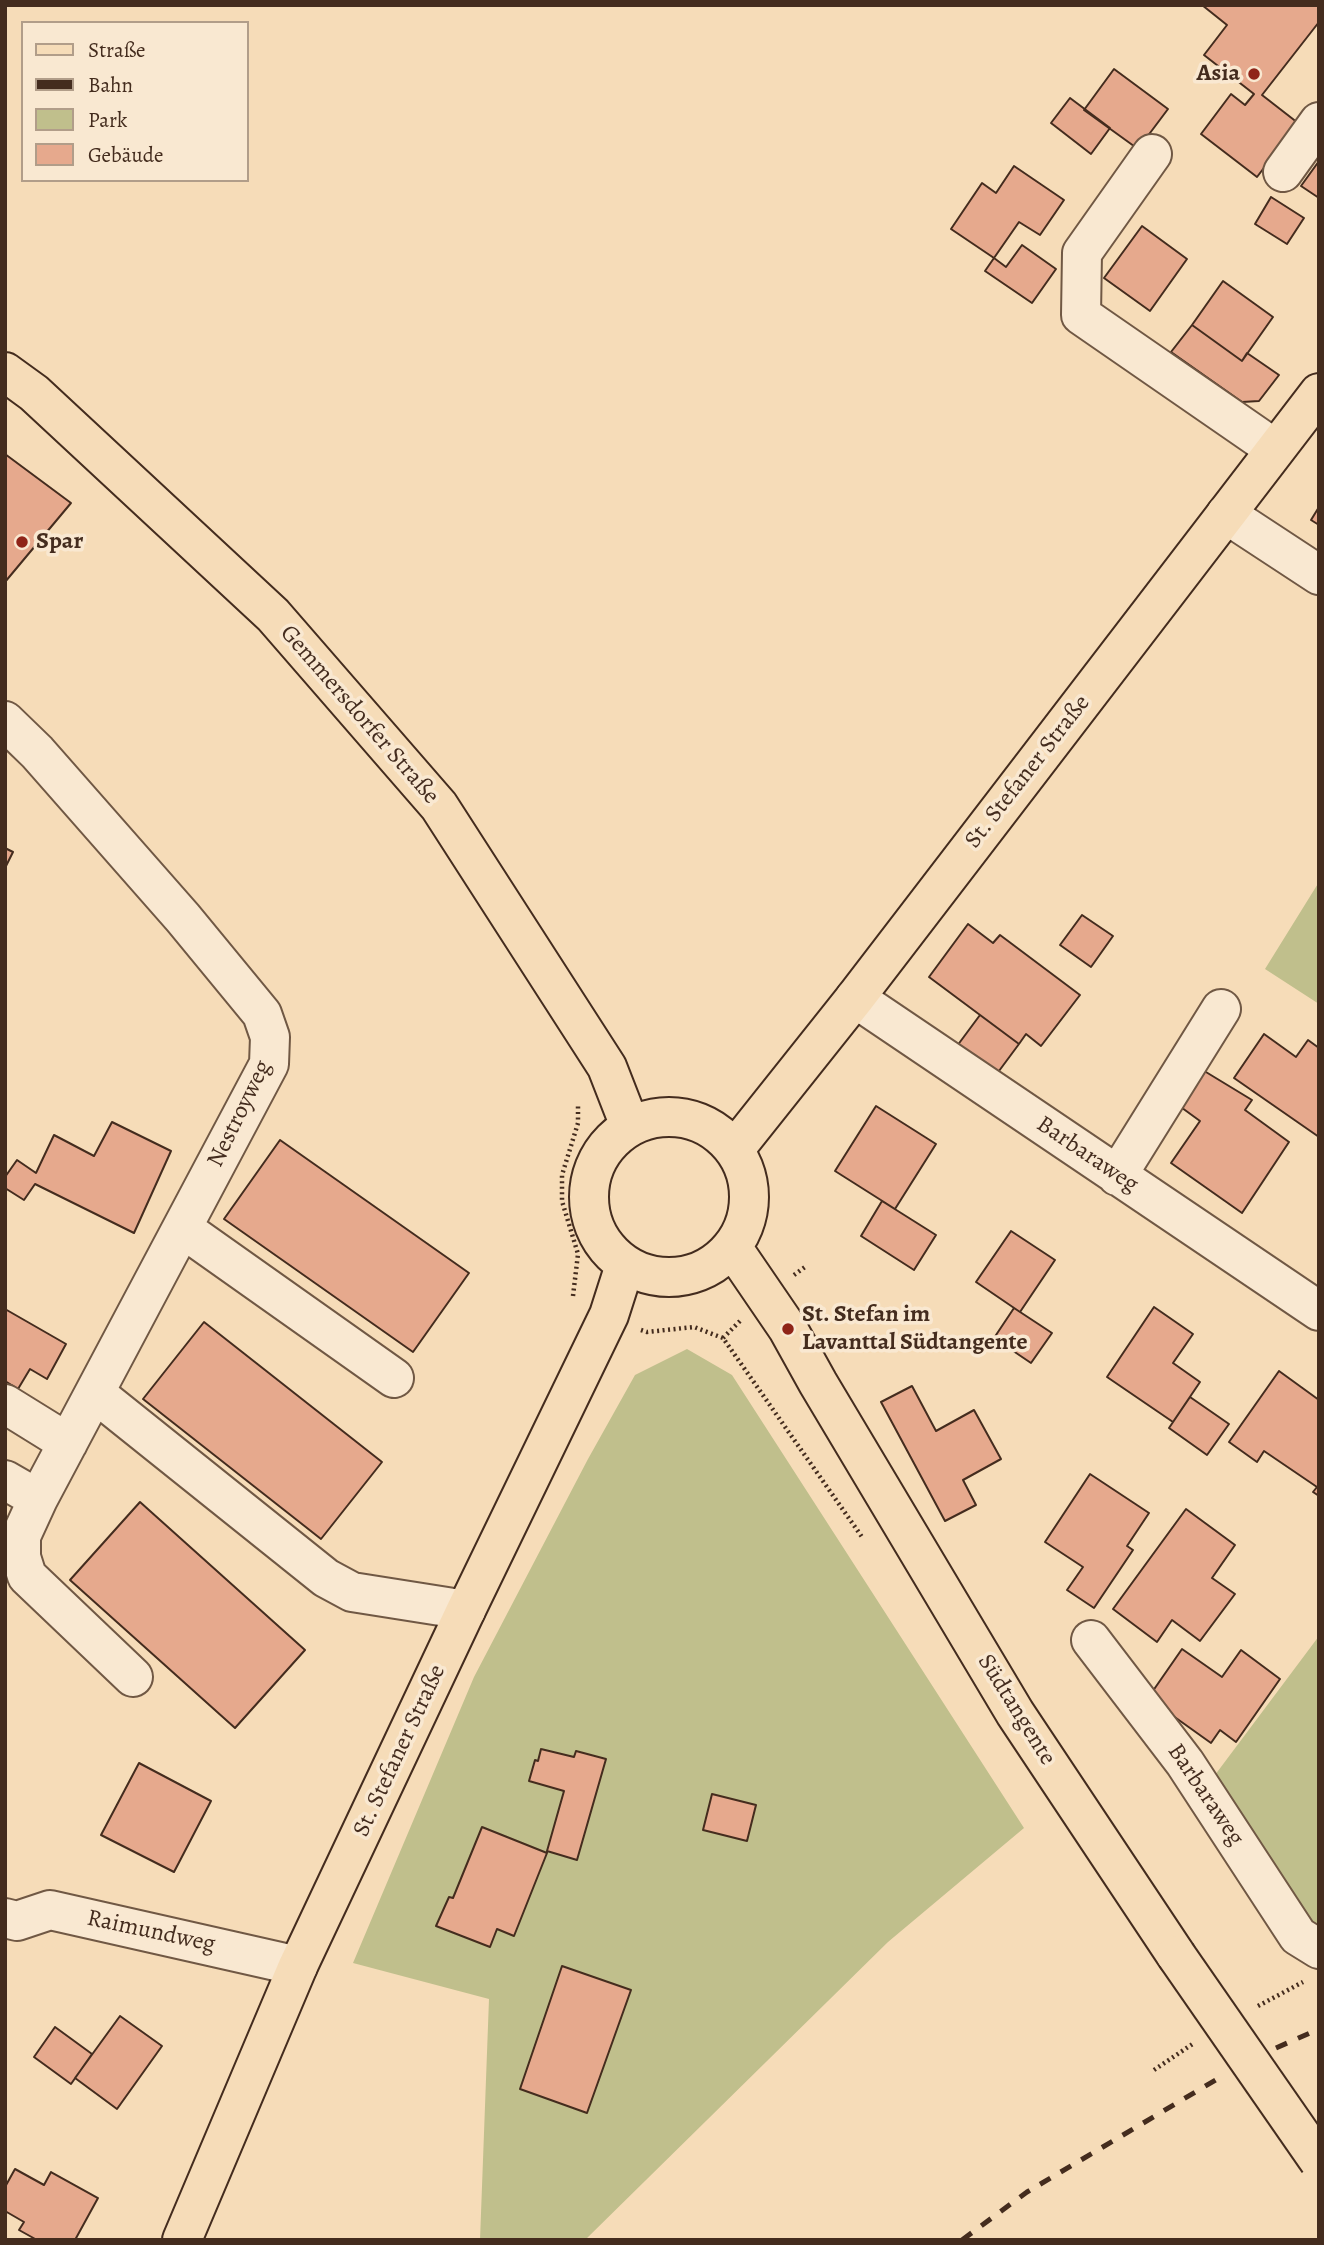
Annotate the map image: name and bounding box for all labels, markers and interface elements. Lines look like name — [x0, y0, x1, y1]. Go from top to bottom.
legend — [21, 21, 248, 182]
text: Straße — [88, 36, 146, 64]
place label: Asia — [1197, 60, 1240, 88]
marker: Asia — [1246, 66, 1262, 82]
text: Bahn — [88, 71, 133, 99]
text: Park — [88, 106, 127, 134]
text: Gebäude — [88, 141, 164, 169]
place label: Spar — [36, 528, 83, 556]
marker: Spar — [14, 534, 30, 550]
street label: Gemmersdorfer Straße — [273, 620, 445, 810]
street label: St. Stefaner Straße — [959, 690, 1097, 854]
street label: Nestroyweg — [202, 1056, 278, 1172]
street label: Barbaraweg — [1031, 1110, 1143, 1200]
place label: St. Stefan im Lavanttal Südtangente — [802, 1301, 1028, 1357]
marker: St. Stefan im Lavanttal Südtangente — [780, 1321, 796, 1337]
street label: Südtangente — [971, 1649, 1061, 1771]
street label: St. Stefaner Straße — [348, 1660, 452, 1842]
street label: Barbaraweg — [1160, 1739, 1250, 1851]
street label: Raimundweg — [84, 1904, 218, 1960]

